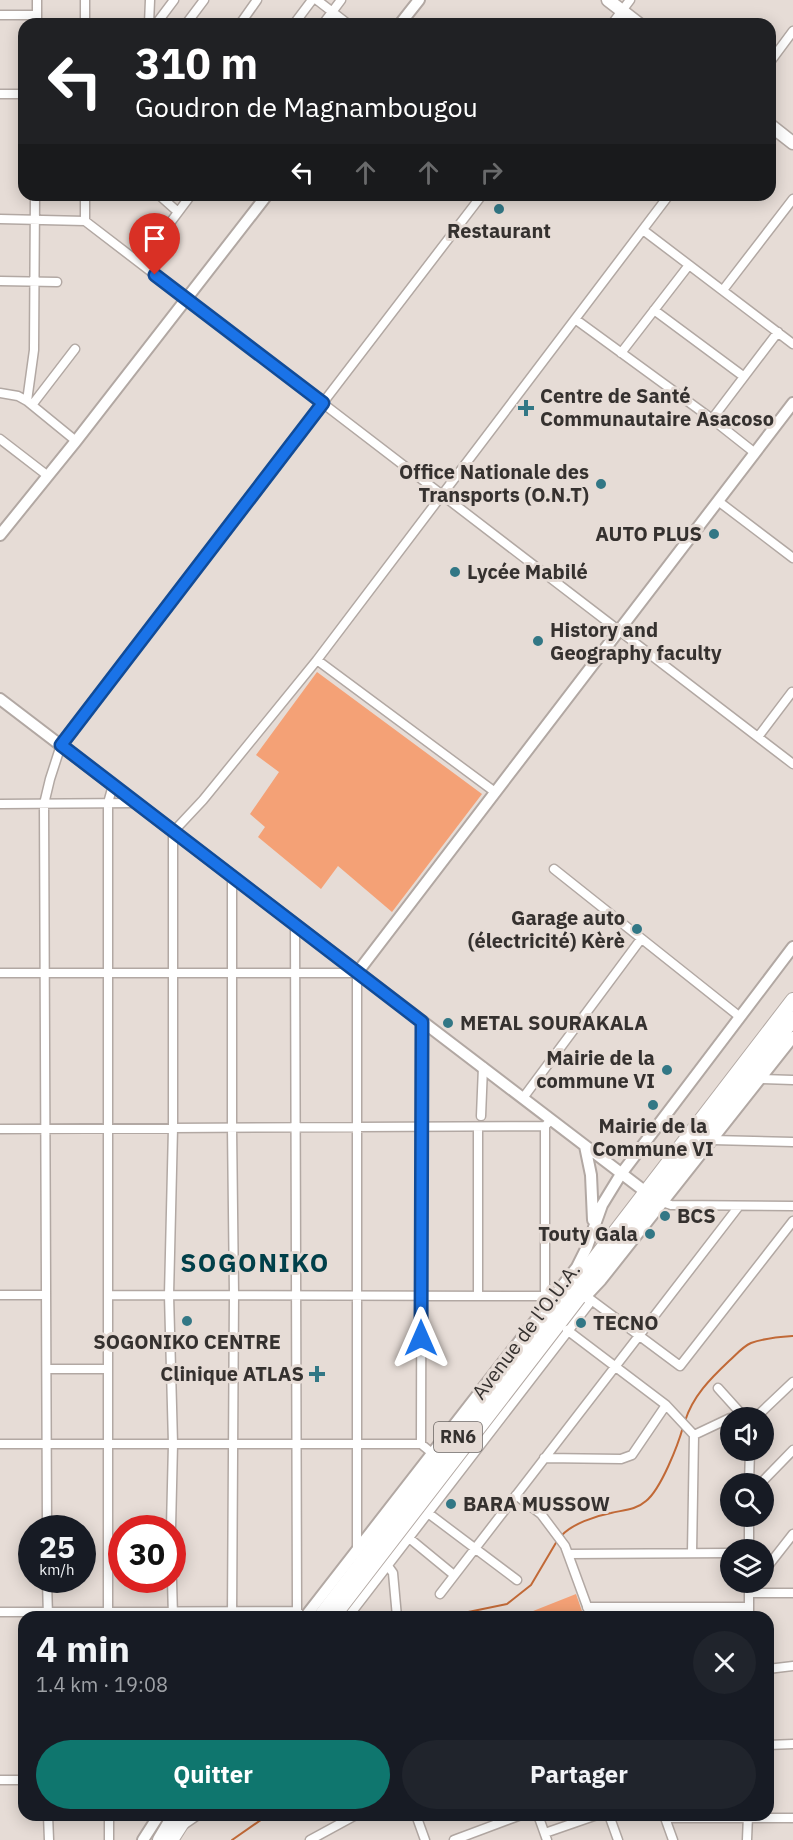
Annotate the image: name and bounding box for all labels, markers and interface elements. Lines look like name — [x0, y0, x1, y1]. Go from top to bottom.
text: 310 m — [135, 36, 258, 91]
icon: left — [36, 42, 114, 120]
text: Goudron de Magnambougou — [135, 89, 478, 124]
icon: left — [286, 156, 319, 189]
icon: ahead — [349, 156, 382, 189]
icon: ahead — [412, 156, 445, 189]
icon: right — [475, 156, 508, 189]
marker: Restaurant — [492, 202, 506, 216]
pin — [129, 213, 180, 275]
place label: Restaurant — [447, 217, 551, 244]
icon: arrive — [138, 222, 171, 255]
place label: Centre de Santé Communautaire Asacoso — [540, 382, 774, 432]
marker: Centre de Santé Communautaire Asacoso — [517, 399, 535, 417]
place label: Office Nationale des Transports (O.N.T) — [399, 458, 589, 508]
marker: Office Nationale des Transports (O.N.T) — [594, 477, 608, 491]
place label: AUTO PLUS — [595, 520, 702, 547]
marker: AUTO PLUS — [707, 527, 721, 541]
place label: Lycée Mabilé — [467, 558, 588, 585]
marker: Lycée Mabilé — [448, 565, 462, 579]
place label: History and Geography faculty — [550, 616, 722, 666]
marker: History and Geography faculty — [531, 634, 545, 648]
place label: Garage auto (électricité) Kèrè — [468, 904, 625, 954]
marker: Garage auto (électricité) Kèrè — [630, 922, 644, 936]
place label: METAL SOURAKALA — [460, 1009, 648, 1036]
marker: METAL SOURAKALA — [441, 1016, 455, 1030]
place label: Mairie de la commune VI — [536, 1044, 655, 1094]
marker: Mairie de la commune VI — [660, 1063, 674, 1077]
marker: Mairie de la Commune VI — [646, 1098, 660, 1112]
place label: Mairie de la Commune VI — [592, 1112, 714, 1162]
place label: BCS — [677, 1202, 716, 1229]
marker: BCS — [658, 1209, 672, 1223]
place label: Touty Gala — [538, 1220, 638, 1247]
marker: Touty Gala — [643, 1227, 657, 1241]
district label: SOGONIKO — [180, 1245, 330, 1279]
street label: Avenue de l'O.U.A. — [465, 1257, 586, 1405]
position arrow — [389, 1306, 453, 1370]
place label: TECNO — [593, 1309, 659, 1336]
marker: SOGONIKO CENTRE — [180, 1314, 194, 1328]
marker: TECNO — [574, 1316, 588, 1330]
place label: SOGONIKO CENTRE — [93, 1328, 281, 1355]
place label: Clinique ATLAS — [160, 1360, 304, 1387]
marker: Clinique ATLAS — [308, 1365, 326, 1383]
map controls — [720, 1407, 774, 1593]
button: sound — [720, 1407, 774, 1461]
road number: RN6 — [434, 1422, 482, 1452]
button: search — [720, 1473, 774, 1527]
place label: BARA MUSSOW — [463, 1490, 610, 1517]
marker: BARA MUSSOW — [444, 1497, 458, 1511]
speed limit sign: 30 — [108, 1515, 186, 1593]
text: 25 — [39, 1527, 75, 1566]
button: layers — [720, 1539, 774, 1593]
text: km/h — [39, 1560, 75, 1579]
text: 4 min — [36, 1625, 130, 1672]
button: close — [693, 1631, 756, 1694]
text: 1.4 km · 19:08 — [36, 1671, 168, 1698]
button: Quitter — [36, 1740, 390, 1809]
button: Partager — [402, 1740, 756, 1809]

